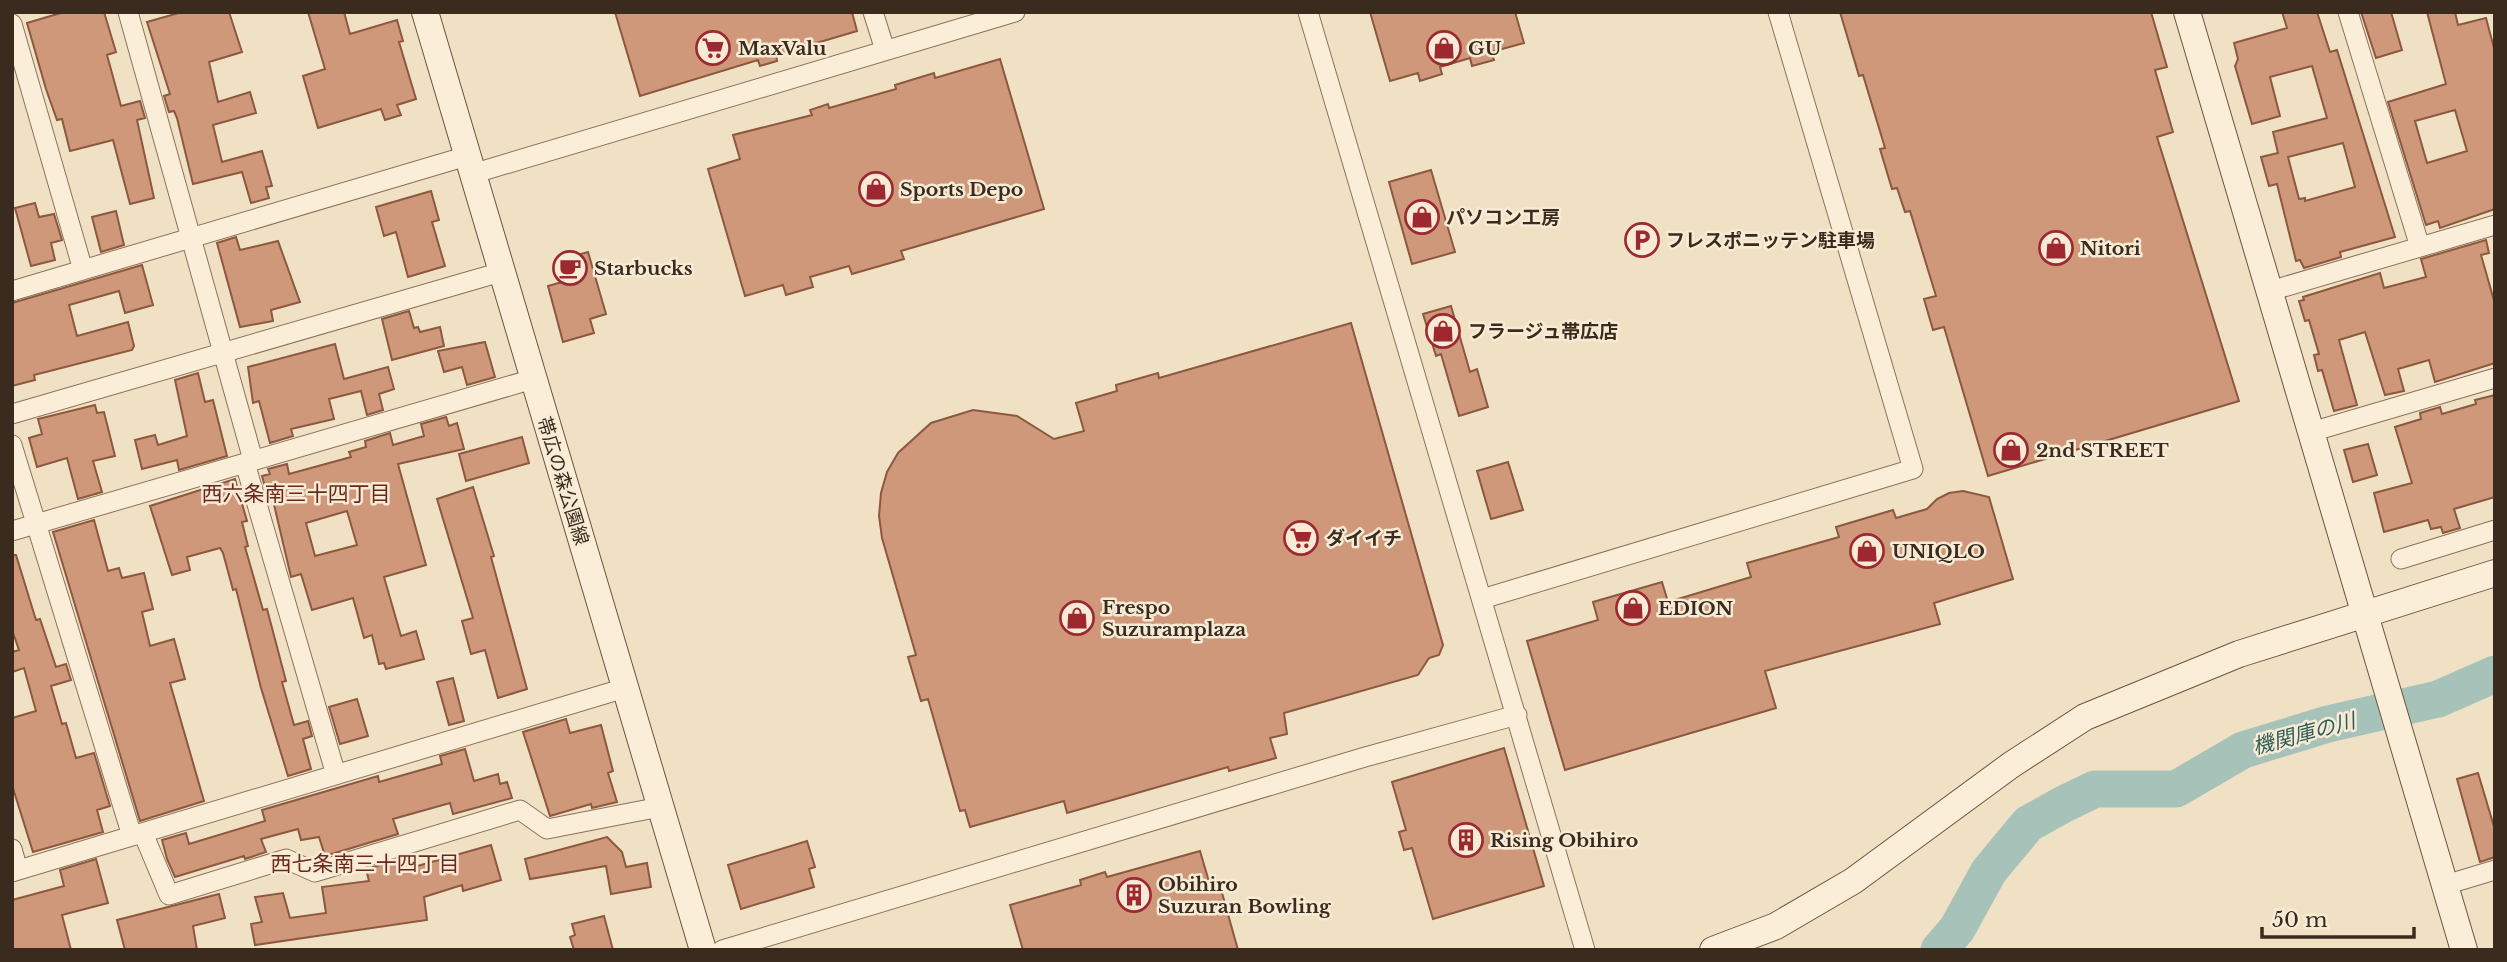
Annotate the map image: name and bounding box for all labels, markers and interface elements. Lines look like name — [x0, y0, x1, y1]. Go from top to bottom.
supermarket icon: MaxValu — [694, 29, 732, 67]
shop icon: GU — [1425, 29, 1463, 67]
place label: MaxValu — [738, 37, 827, 60]
place label: GU — [1468, 37, 1502, 60]
shop icon: Sports Depo — [857, 170, 895, 208]
place label: Sports Depo — [900, 178, 1023, 201]
shop icon: パソコン工房 — [1403, 198, 1441, 236]
place label: パソコン工房 — [1446, 206, 1560, 229]
parking icon: フレスポニッテン駐車場 — [1623, 221, 1661, 259]
place label: フレスポニッテン駐車場 — [1666, 229, 1875, 252]
shop icon: Nitori — [2037, 229, 2075, 267]
place label: Nitori — [2080, 237, 2141, 260]
cafe icon: Starbucks — [551, 249, 589, 287]
place label: Starbucks — [594, 257, 693, 280]
shop icon: フラージュ帯広店 — [1424, 312, 1462, 350]
place label: フラージュ帯広店 — [1468, 320, 1618, 343]
street label: 帯広の森公園線 — [533, 414, 593, 548]
shop icon: 2nd STREET — [1992, 431, 2030, 469]
place label: 2nd STREET — [2036, 439, 2169, 462]
district label: 西六条南三十四丁目 — [202, 481, 391, 507]
supermarket icon: ダイイチ — [1282, 519, 1320, 557]
place label: ダイイチ — [1326, 527, 1402, 550]
shop icon: UNIQLO — [1848, 532, 1886, 570]
place label: UNIQLO — [1892, 540, 1985, 563]
shop icon: EDION — [1614, 589, 1652, 627]
place label: Frespo Suzuramplaza — [1102, 596, 1246, 641]
place label: EDION — [1658, 597, 1733, 620]
shop icon: Frespo Suzuramplaza — [1058, 599, 1096, 637]
water label: 機関庫の川 — [2250, 707, 2360, 760]
building icon: Rising Obihiro — [1447, 821, 1485, 859]
place label: Rising Obihiro — [1490, 829, 1638, 852]
district label: 西七条南三十四丁目 — [271, 851, 460, 877]
place label: Obihiro Suzuran Bowling — [1158, 873, 1332, 918]
building icon: Obihiro Suzuran Bowling — [1115, 876, 1153, 914]
scale bar — [2262, 895, 2414, 939]
text: 50 m — [2272, 907, 2328, 933]

